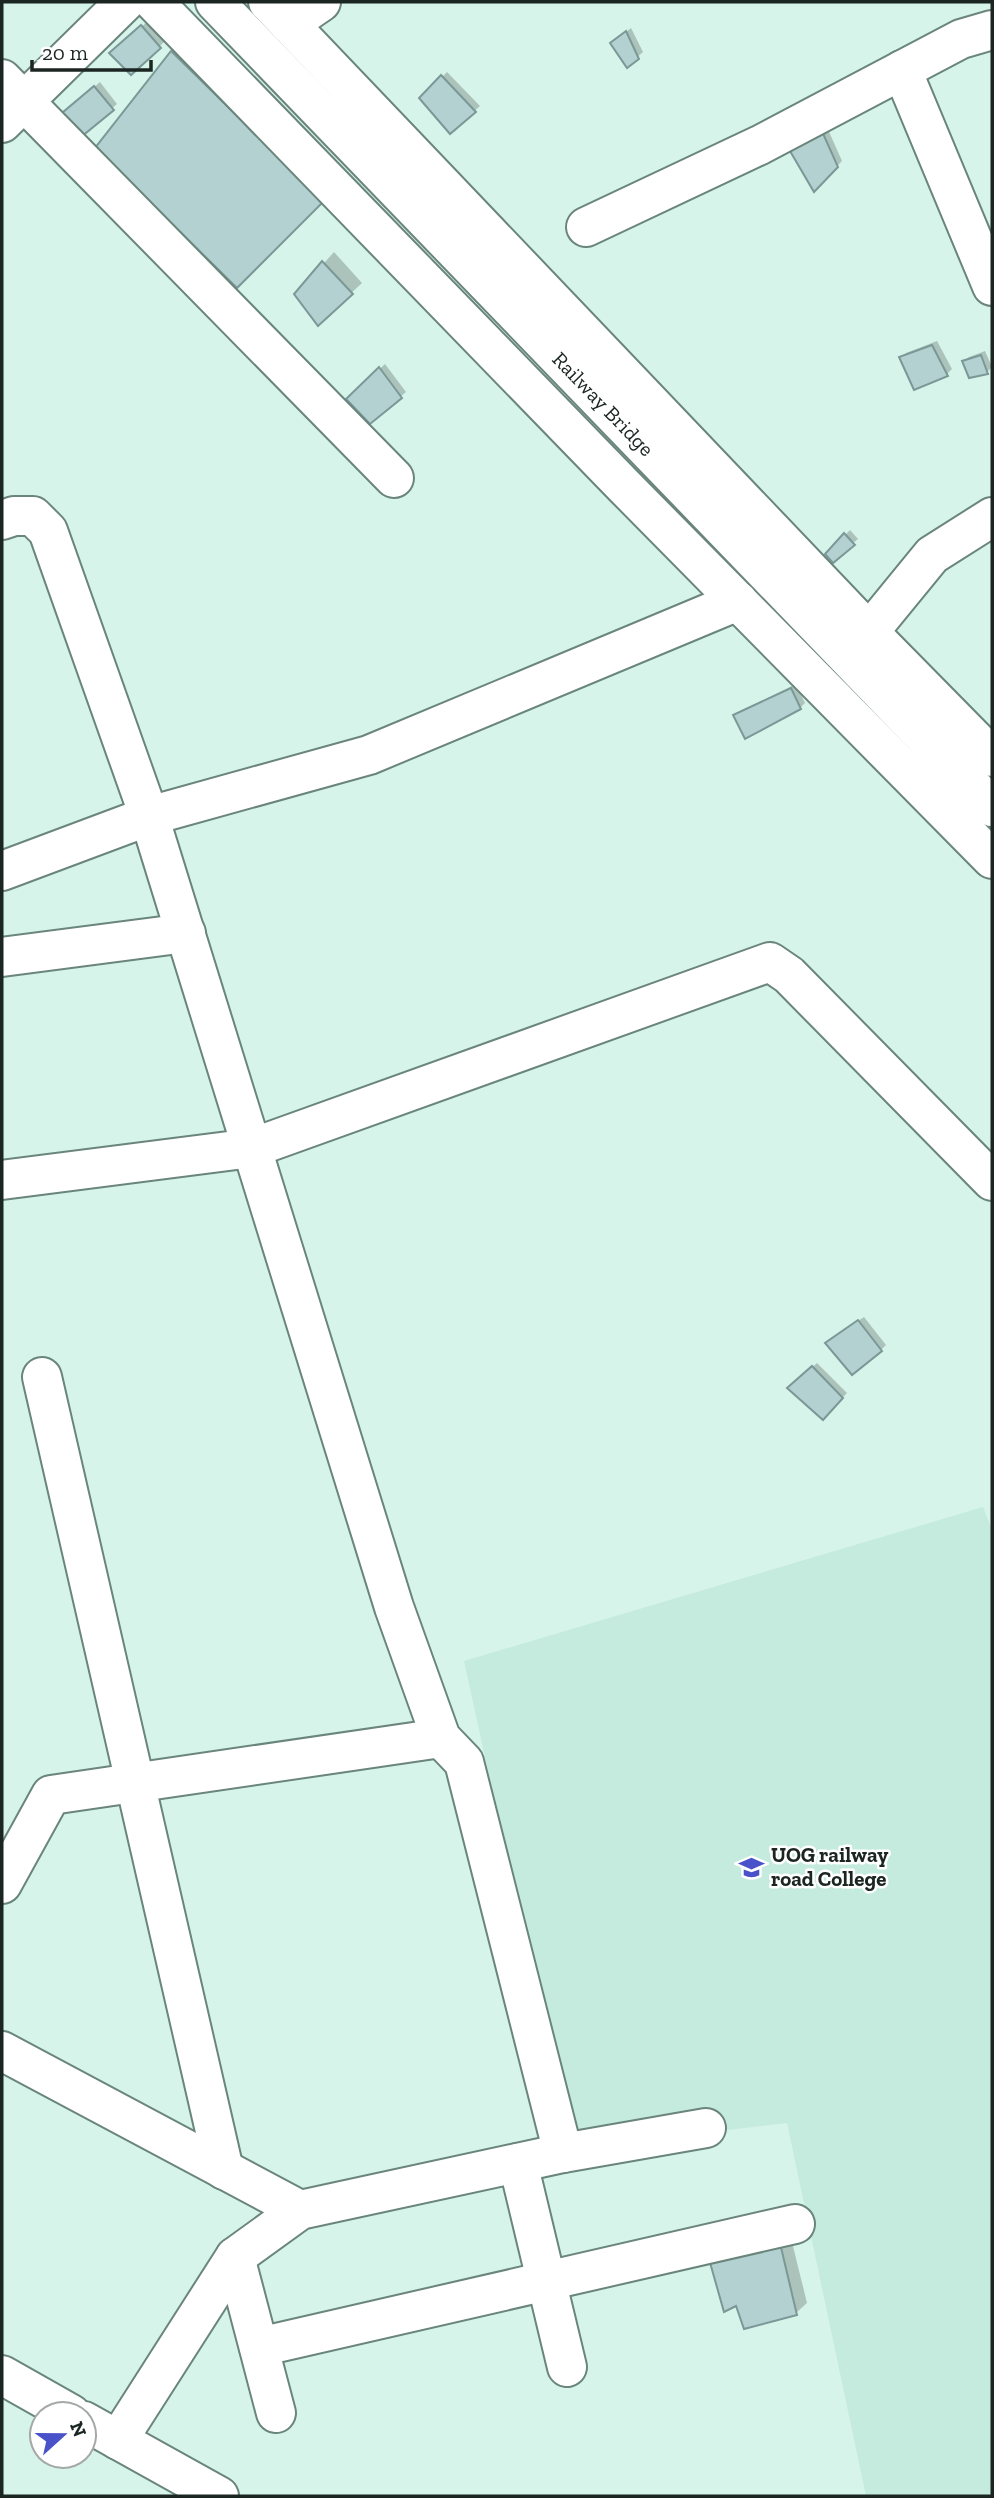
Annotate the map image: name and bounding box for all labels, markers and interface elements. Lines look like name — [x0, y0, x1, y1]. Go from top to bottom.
scale bar — [32, 28, 150, 72]
text: 20 m — [42, 40, 88, 65]
street label: Railway Bridge — [547, 346, 659, 461]
place label: UOG railway road College — [771, 1842, 888, 1891]
school or university icon: UOG railway road College — [737, 1853, 765, 1881]
north arrow — [28, 2400, 98, 2470]
text: N — [65, 2418, 92, 2440]

